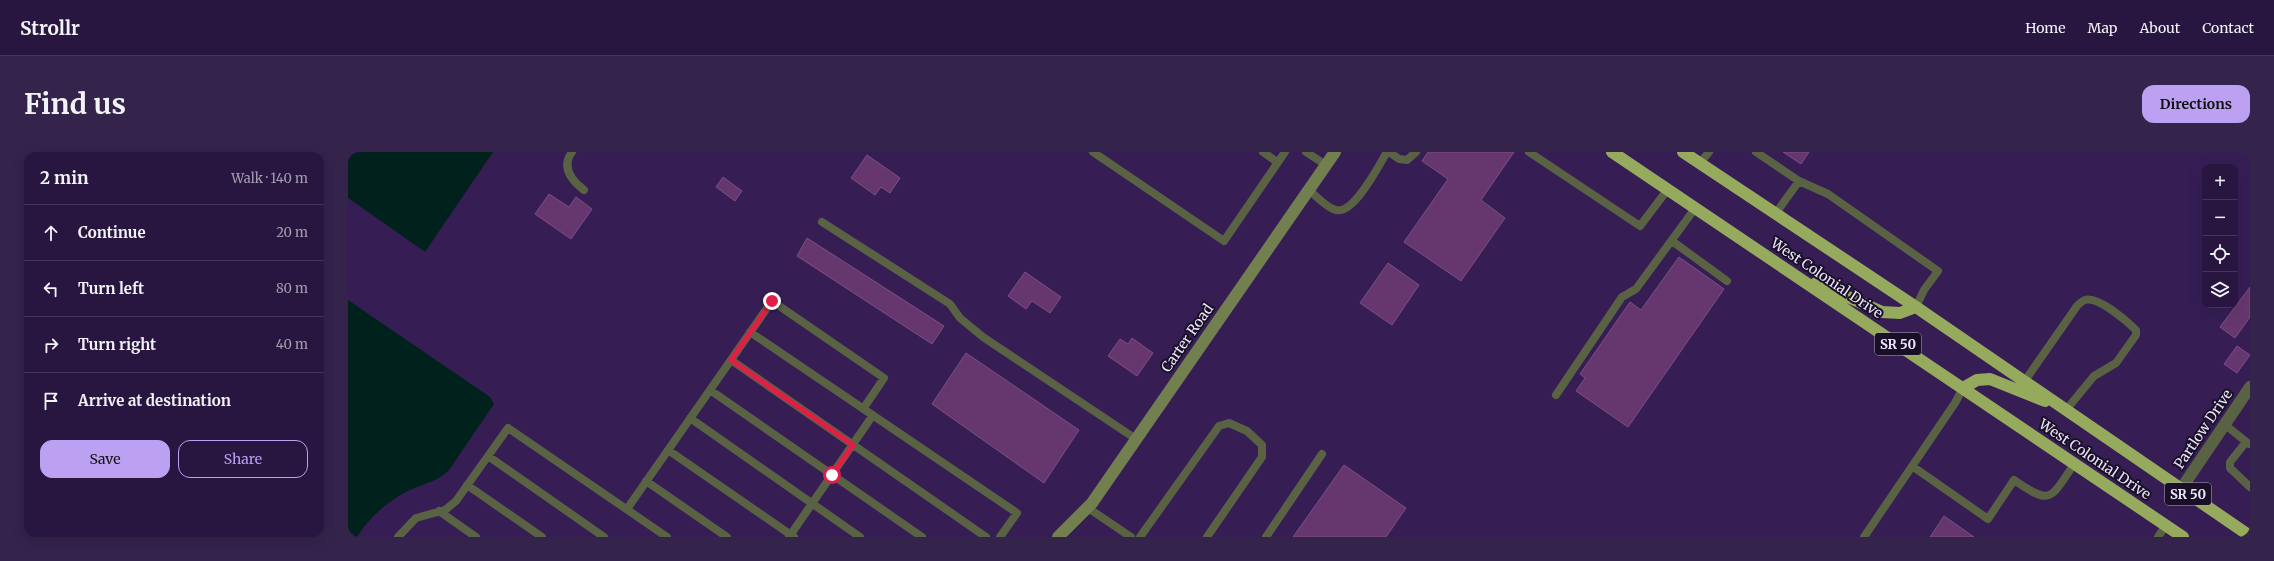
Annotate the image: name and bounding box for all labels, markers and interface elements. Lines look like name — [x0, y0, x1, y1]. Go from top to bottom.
text: Strollr — [20, 16, 80, 40]
text: Home — [2025, 19, 2066, 37]
text: Map — [2088, 19, 2117, 37]
text: About — [2139, 19, 2180, 37]
text: Contact — [2202, 19, 2254, 37]
button: Directions — [2142, 85, 2250, 123]
text: Find us — [24, 86, 126, 122]
map controls — [2202, 164, 2238, 308]
button: + — [2202, 164, 2238, 200]
text: 2 min — [40, 167, 88, 189]
text: Walk · 140 m — [231, 170, 308, 187]
button: − — [2202, 200, 2238, 236]
icon: ahead — [40, 222, 62, 244]
text: Continue — [78, 223, 146, 242]
text: 20 m — [276, 224, 308, 241]
street label: West Colonial Drive — [1767, 233, 1886, 322]
button: locate — [2202, 236, 2238, 272]
button: layers — [2202, 272, 2238, 308]
icon: left — [40, 278, 62, 300]
text: Turn left — [78, 279, 144, 298]
text: 80 m — [276, 280, 308, 297]
route end — [763, 292, 781, 310]
street label: Carter Road — [1157, 300, 1217, 376]
road number: SR 50 — [1875, 333, 1921, 355]
icon: right — [40, 334, 62, 356]
text: Turn right — [78, 335, 156, 354]
text: 40 m — [276, 336, 308, 353]
street label: Partlow Drive — [2170, 386, 2236, 472]
icon: arrive — [40, 390, 62, 412]
text: Arrive at destination — [78, 391, 231, 410]
street label: West Colonial Drive — [2035, 414, 2154, 503]
button: Save — [40, 440, 170, 478]
button: Share — [178, 440, 308, 478]
route start — [823, 466, 841, 484]
road number: SR 50 — [2165, 483, 2211, 505]

